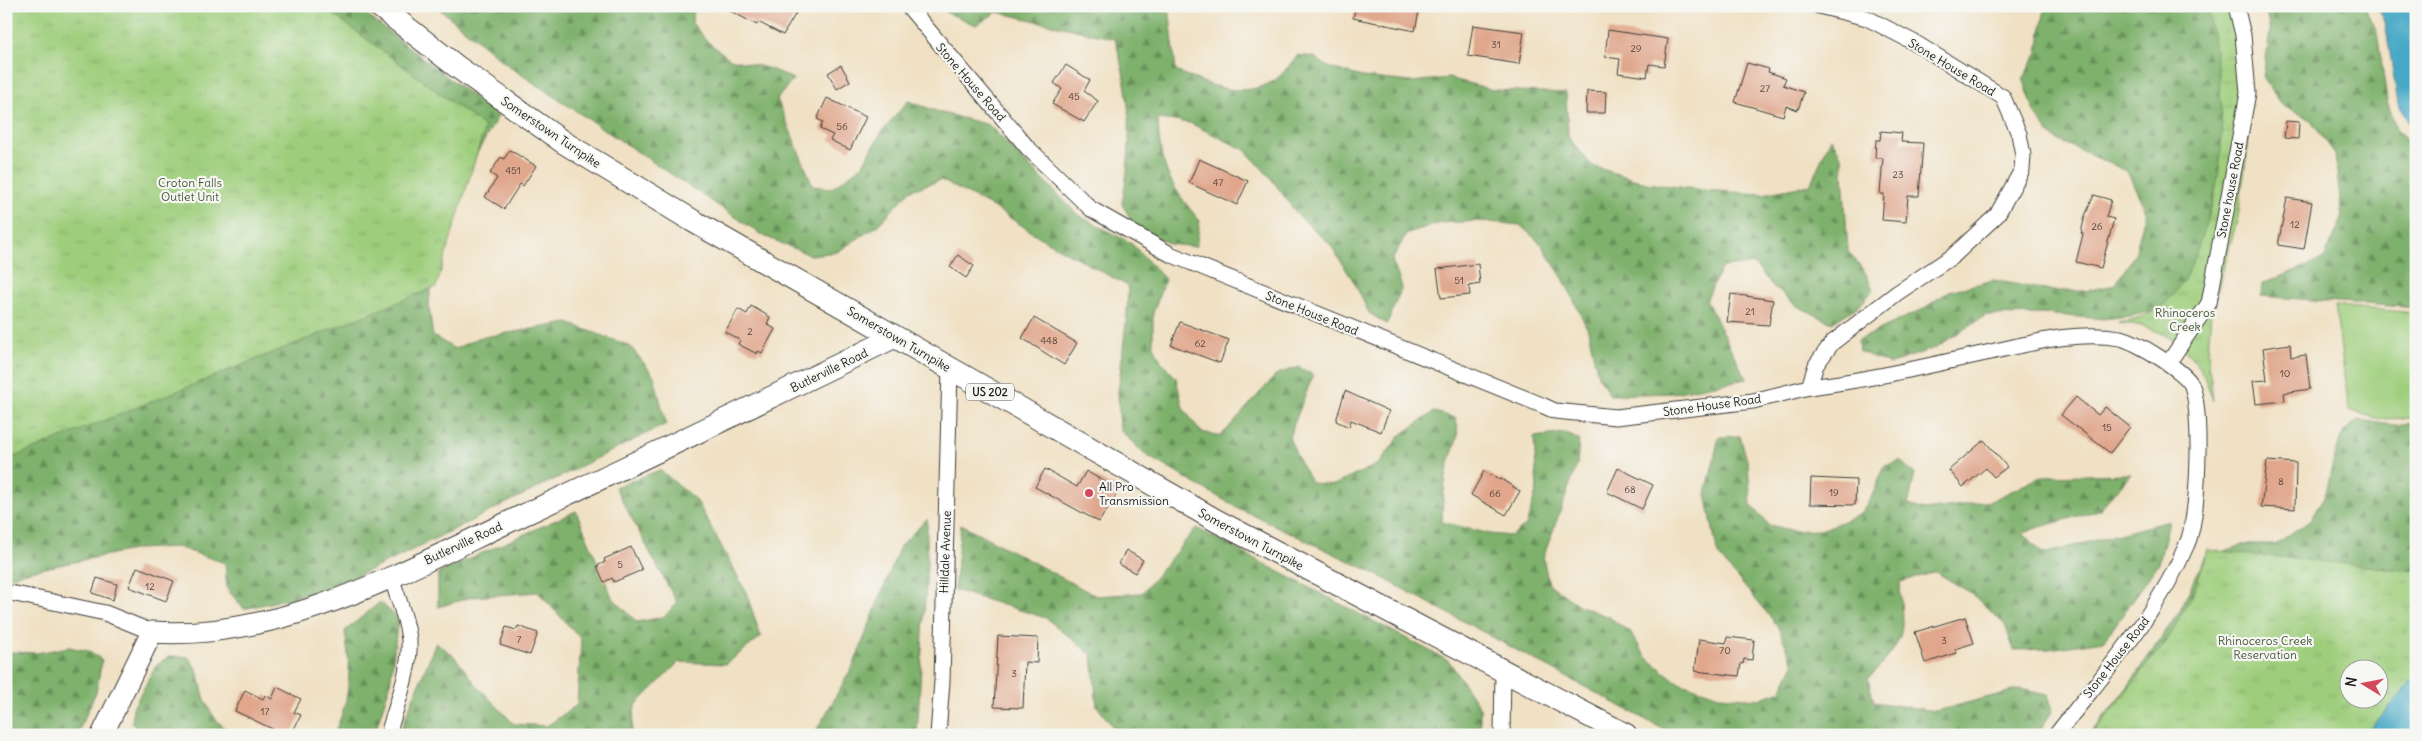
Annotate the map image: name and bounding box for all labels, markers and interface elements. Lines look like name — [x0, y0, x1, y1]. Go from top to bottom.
street label: Stone House Road — [1906, 35, 1998, 99]
house number: 31 — [1491, 38, 1501, 51]
street label: Stone House Road — [933, 40, 1009, 124]
house number: 29 — [1630, 42, 1642, 55]
house number: 27 — [1760, 82, 1770, 95]
house number: 45 — [1068, 90, 1080, 103]
street label: Somerstown Turnpike — [498, 93, 604, 171]
house number: 56 — [836, 120, 848, 133]
street label: Stone house Road — [2213, 141, 2247, 239]
house number: 451 — [505, 164, 521, 177]
house number: 23 — [1892, 168, 1904, 181]
park label: Croton Falls Outlet Unit — [158, 175, 222, 204]
house number: 47 — [1213, 176, 1223, 189]
house number: 12 — [2290, 218, 2300, 231]
house number: 26 — [2091, 220, 2103, 233]
house number: 51 — [1454, 274, 1464, 287]
street label: Stone House Road — [1263, 288, 1361, 338]
street label: Somerstown Turnpike — [845, 303, 953, 375]
house number: 21 — [1745, 305, 1755, 318]
park label: Rhinoceros Creek — [2155, 305, 2215, 334]
house number: 2 — [747, 325, 753, 338]
house number: 448 — [1040, 334, 1058, 347]
house number: 62 — [1194, 337, 1206, 350]
street label: Butlerville Road — [788, 345, 870, 395]
house number: 10 — [2280, 367, 2290, 380]
road number: US 202 — [966, 384, 1014, 401]
street label: Stone House Road — [1662, 391, 1762, 419]
house number: 15 — [2102, 421, 2112, 434]
house number: 8 — [2278, 475, 2284, 488]
place label: All Pro Transmission — [1099, 479, 1169, 508]
house number: 68 — [1624, 483, 1636, 496]
house number: 19 — [1829, 486, 1839, 499]
marker: All Pro Transmission — [1083, 487, 1095, 499]
house number: 66 — [1489, 487, 1501, 500]
street label: Somerstown Turnpike — [1196, 505, 1306, 573]
street label: Hilldale Avenue — [936, 510, 954, 594]
street label: Butlerville Road — [422, 518, 504, 568]
house number: 5 — [617, 558, 623, 571]
house number: 12 — [145, 580, 155, 593]
street label: Stone House Road — [2080, 613, 2152, 701]
house number: 7 — [517, 633, 522, 646]
park label: Rhinoceros Creek Reservation — [2218, 633, 2312, 662]
house number: 3 — [1941, 634, 1947, 647]
house number: 70 — [1719, 644, 1731, 657]
north arrow — [2340, 658, 2390, 708]
house number: 3 — [1011, 667, 1017, 680]
text: N — [2341, 675, 2361, 688]
house number: 17 — [261, 705, 270, 718]

